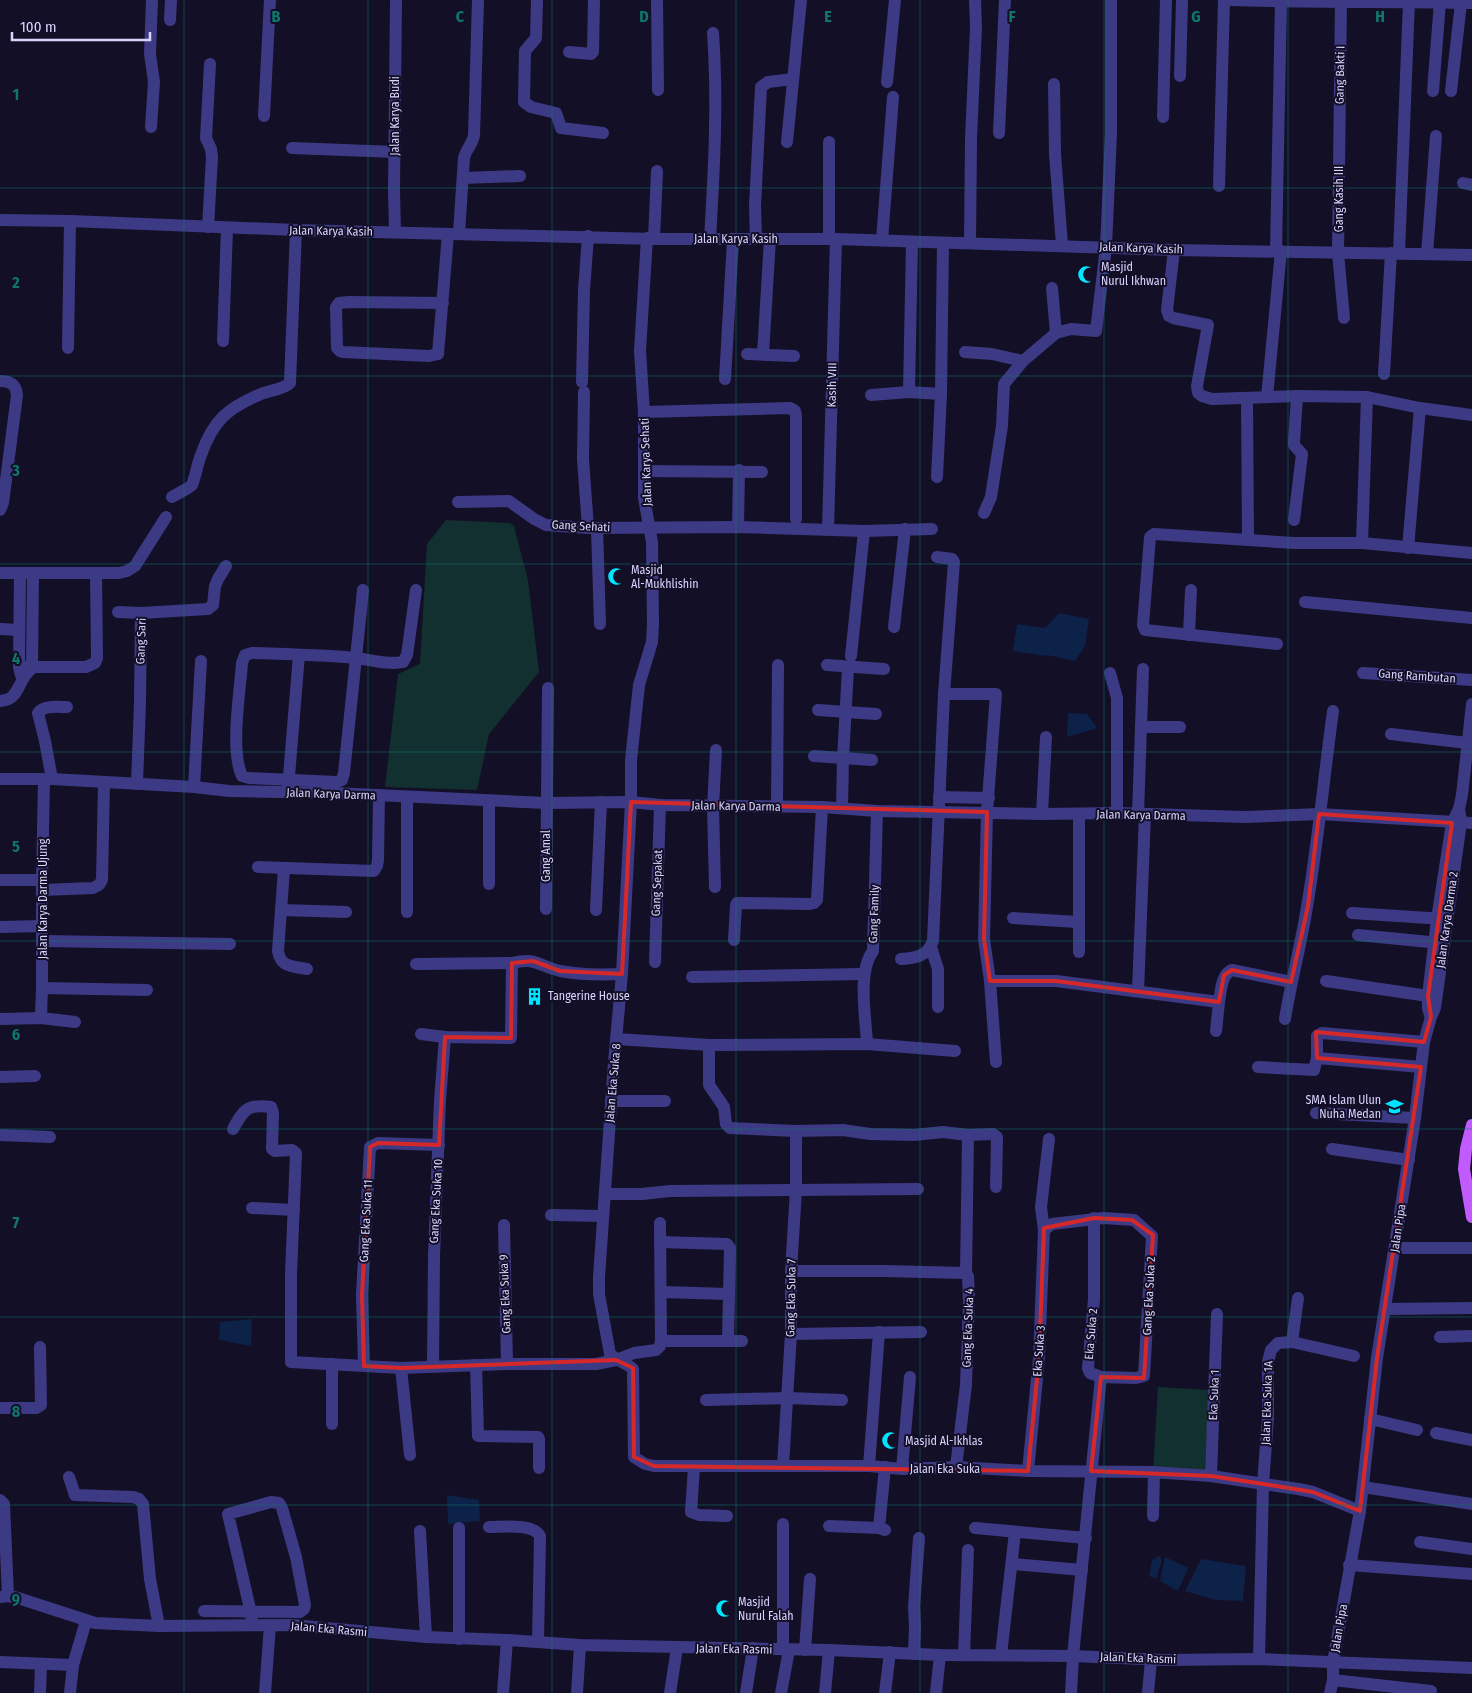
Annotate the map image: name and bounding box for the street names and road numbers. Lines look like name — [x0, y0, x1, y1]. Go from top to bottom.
street label: Gang Bakti I — [1332, 46, 1348, 104]
street label: Jalan Karya Budi — [388, 76, 402, 156]
street label: Gang Kasih III — [1332, 166, 1346, 232]
street label: Jalan Karya Kasih — [289, 223, 373, 239]
street label: Jalan Karya Kasih — [694, 232, 778, 246]
street label: Jalan Karya Kasih — [1099, 240, 1183, 256]
street label: Kasih VIII — [825, 362, 839, 408]
street label: Jalan Karya Sehati — [637, 418, 655, 506]
street label: Gang Sehati — [551, 517, 611, 535]
street label: Gang Sari — [133, 617, 149, 665]
street label: Gang Rambutan — [1378, 666, 1456, 686]
street label: Jalan Karya Darma — [286, 785, 376, 803]
street label: Jalan Karya Darma — [691, 798, 781, 814]
street label: Jalan Karya Darma — [1096, 807, 1186, 823]
street label: Gang Amal — [539, 830, 553, 882]
street label: Jalan Karya Darma Ujung — [36, 838, 50, 959]
street label: Gang Sepakat — [649, 849, 665, 917]
street label: Jalan Karya Darma 2 — [1433, 871, 1461, 969]
street label: Gang Family — [866, 884, 882, 944]
street label: Jalan Eka Suka 8 — [603, 1043, 623, 1123]
street label: Gang Eka Suka 10 — [427, 1158, 445, 1244]
street label: Gang Eka Suka 11 — [357, 1179, 375, 1263]
street label: Jalan Pipa — [1387, 1203, 1409, 1253]
street label: Gang Eka Suka 9 — [497, 1254, 513, 1334]
street label: Gang Eka Suka 2 — [1140, 1256, 1158, 1336]
street label: Gang Eka Suka 7 — [783, 1259, 799, 1337]
street label: Gang Eka Suka 4 — [960, 1288, 976, 1368]
street label: Eka Suka 2 — [1082, 1308, 1100, 1360]
street label: Eka Suka 3 — [1030, 1325, 1048, 1377]
street label: Jalan Eka Suka 1A — [1259, 1360, 1275, 1445]
street label: Eka Suka 1 — [1206, 1369, 1222, 1421]
street label: Jalan Eka Suka — [910, 1462, 980, 1476]
street label: Jalan Pipa — [1328, 1603, 1350, 1653]
street label: Jalan Eka Rasmi — [290, 1619, 368, 1639]
street label: Jalan Eka Rasmi — [696, 1641, 772, 1657]
street label: Jalan Eka Rasmi — [1100, 1650, 1176, 1666]

